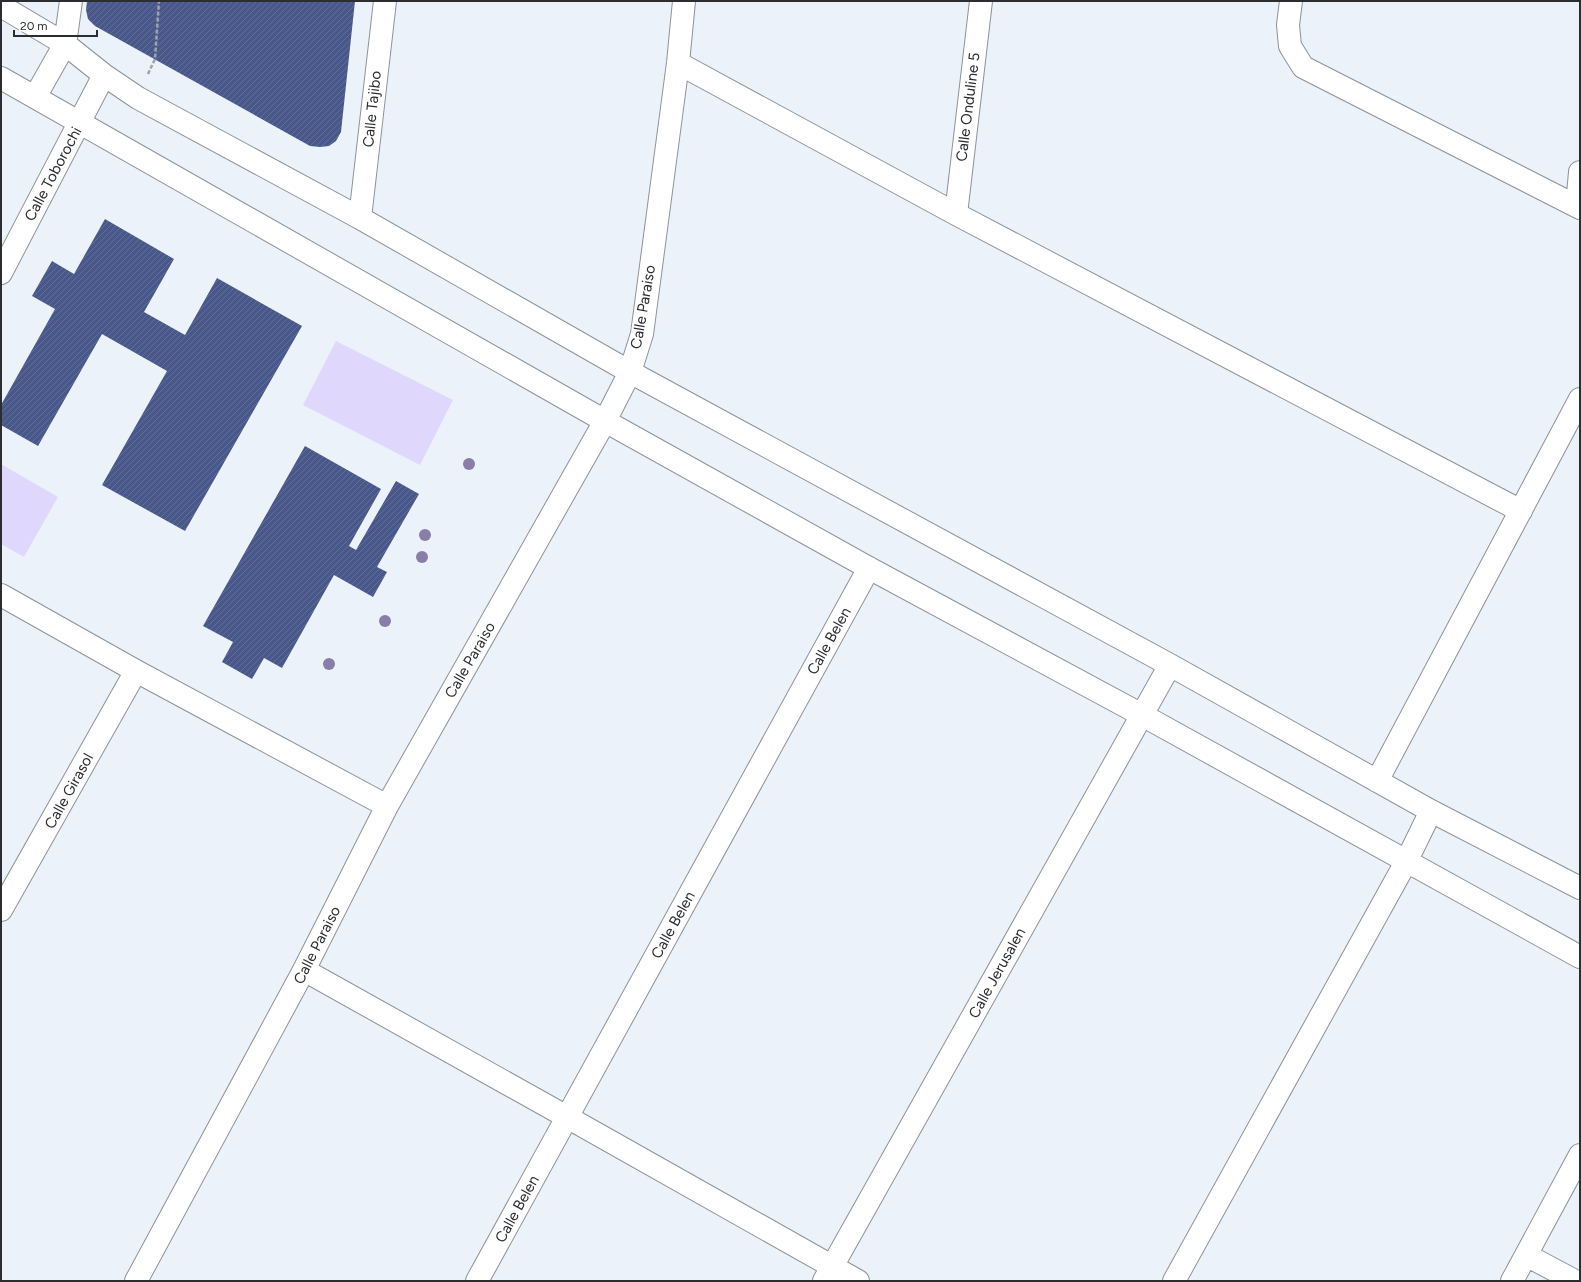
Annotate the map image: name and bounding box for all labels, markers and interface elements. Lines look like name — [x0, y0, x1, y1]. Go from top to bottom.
scale bar — [14, 12, 97, 38]
text: 20 m — [20, 19, 48, 33]
street label: Calle Onduline 5 — [952, 51, 984, 163]
street label: Calle Tajibo — [359, 69, 385, 148]
street label: Calle Toborochi — [21, 124, 85, 224]
street label: Calle Paraiso — [627, 263, 659, 350]
street label: Calle Belen — [803, 604, 855, 678]
street label: Calle Paraiso — [441, 618, 499, 701]
street label: Calle Girasol — [41, 750, 97, 832]
street label: Calle Belen — [647, 888, 699, 962]
street label: Calle Paraiso — [290, 903, 344, 987]
street label: Calle Jerusalen — [965, 925, 1029, 1021]
street label: Calle Belen — [491, 1172, 543, 1246]

